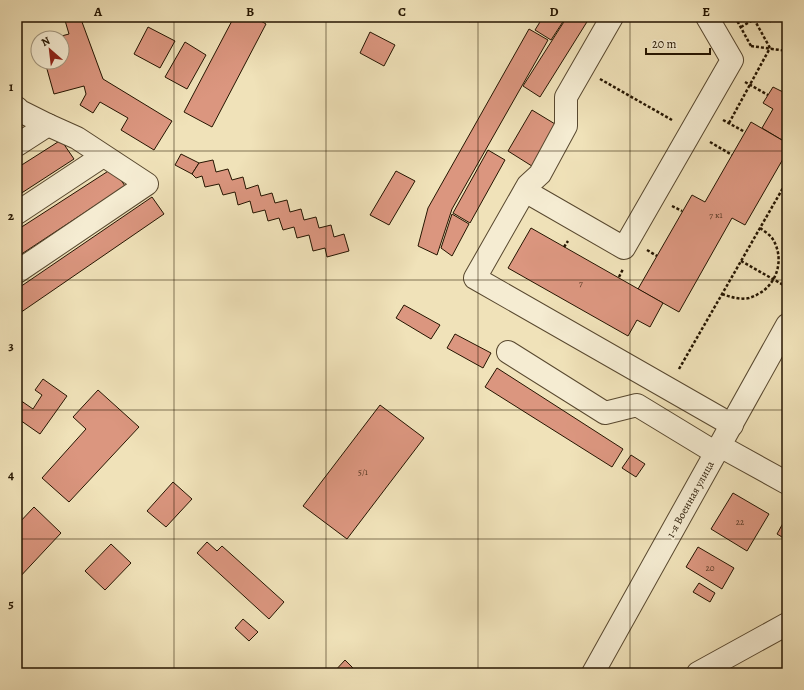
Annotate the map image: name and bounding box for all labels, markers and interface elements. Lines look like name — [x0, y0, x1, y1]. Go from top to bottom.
text: A — [93, 3, 103, 20]
text: B — [246, 3, 254, 20]
text: C — [398, 3, 406, 20]
text: D — [549, 3, 559, 20]
text: E — [702, 3, 710, 20]
north arrow — [30, 30, 70, 70]
scale bar — [646, 30, 710, 56]
text: N — [38, 33, 53, 50]
text: 20 m — [652, 36, 676, 52]
text: 1 — [9, 78, 14, 95]
text: 2 — [8, 207, 15, 224]
house number: 7 к1 — [709, 209, 723, 221]
house number: 7 — [579, 277, 583, 289]
text: 3 — [8, 337, 14, 354]
street label: 1-я Военная улица — [663, 457, 718, 540]
text: 4 — [8, 466, 14, 483]
house number: 5/1 — [358, 466, 368, 478]
house number: 22 — [736, 516, 745, 528]
house number: 20 — [705, 562, 715, 574]
text: 5 — [8, 595, 14, 612]

